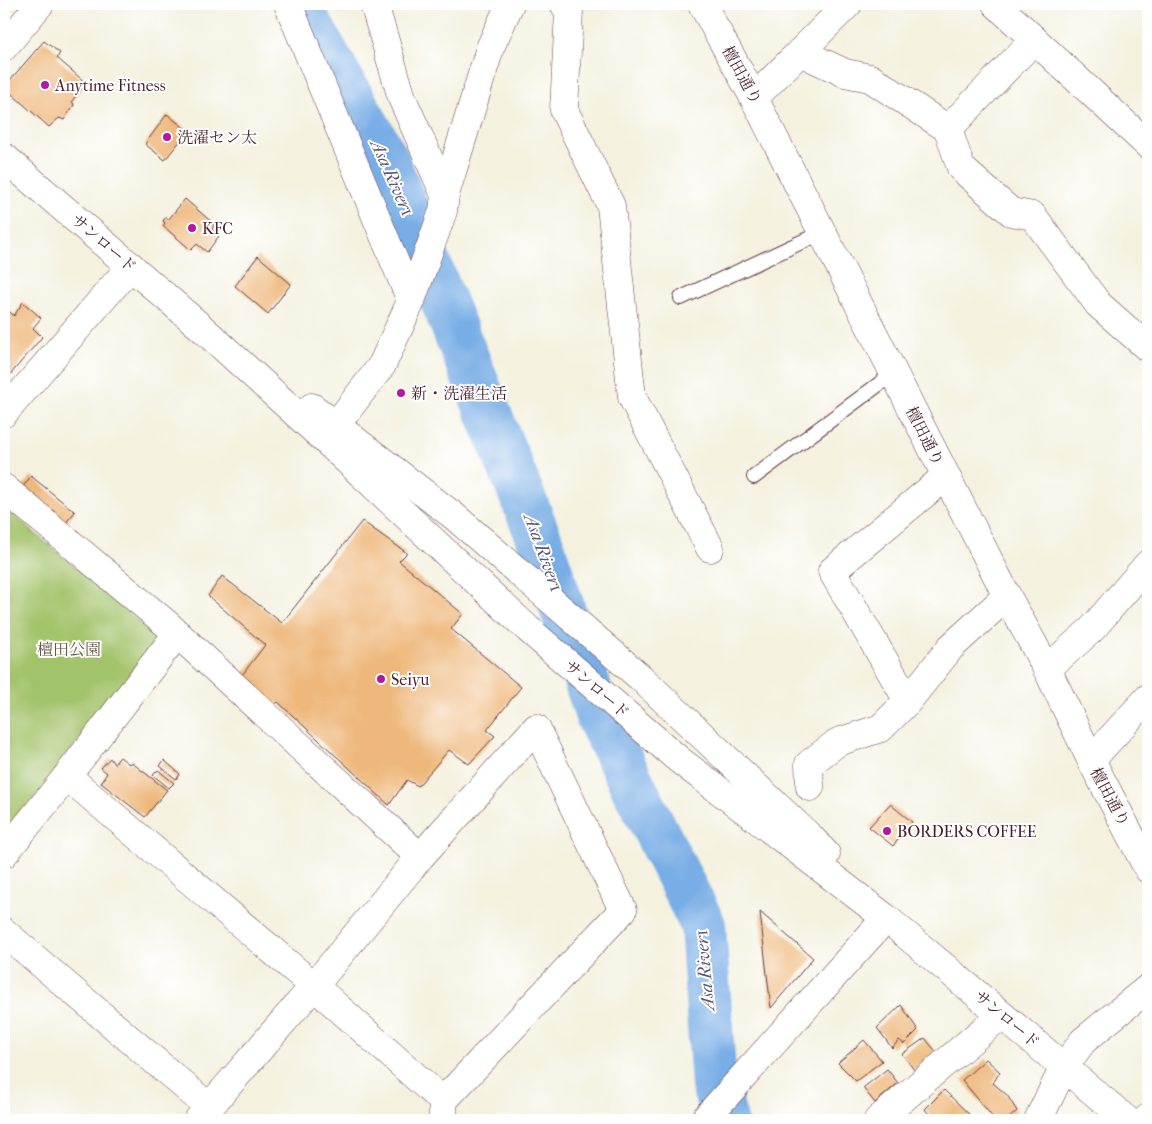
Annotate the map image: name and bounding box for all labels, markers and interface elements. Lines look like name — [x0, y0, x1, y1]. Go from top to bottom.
street label: 檀田通り — [718, 42, 766, 108]
place label: Anytime Fitness — [54, 76, 166, 95]
marker: Anytime Fitness — [39, 79, 51, 91]
place label: 洗濯セン太 — [177, 128, 257, 147]
marker: 洗濯セン太 — [161, 131, 173, 143]
water label: Asa River1 — [365, 135, 418, 219]
street label: サンロード — [68, 210, 140, 276]
place label: KFC — [202, 219, 233, 238]
marker: KFC — [186, 222, 198, 234]
place label: 新・洗濯生活 — [411, 384, 507, 403]
marker: 新・洗濯生活 — [395, 387, 407, 399]
street label: 檀田通り — [902, 403, 948, 469]
water label: Asa River1 — [519, 510, 567, 595]
park label: 檀田公園 — [37, 640, 101, 659]
street label: サンロード — [561, 656, 633, 722]
place label: Seiyu — [391, 670, 429, 689]
marker: Seiyu — [375, 673, 387, 685]
street label: 檀田通り — [1087, 764, 1133, 830]
place label: BORDERS COFFEE — [897, 822, 1037, 841]
marker: BORDERS COFFEE — [881, 825, 893, 837]
water label: Asa River1 — [691, 929, 719, 1013]
street label: サンロード — [971, 986, 1043, 1052]

